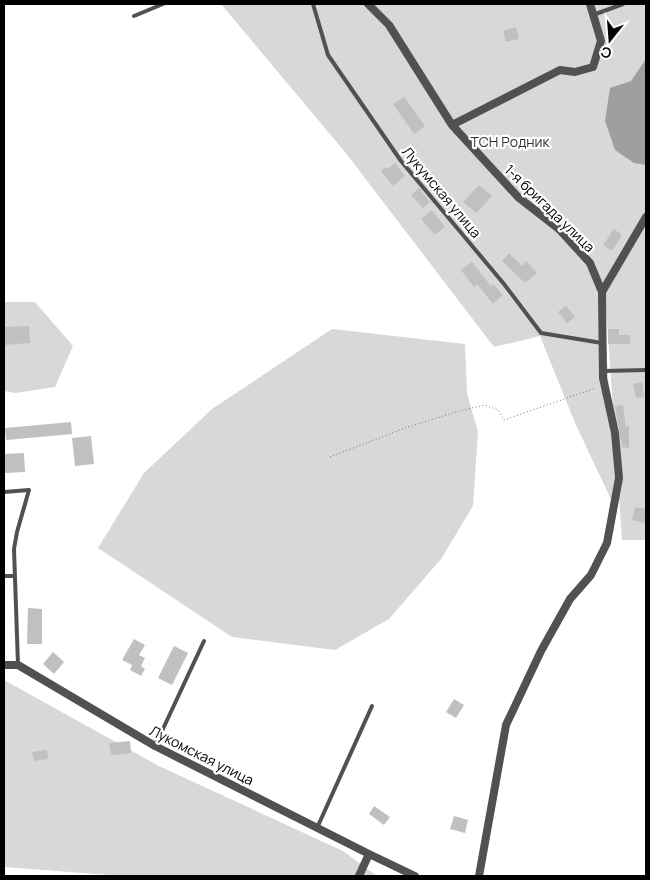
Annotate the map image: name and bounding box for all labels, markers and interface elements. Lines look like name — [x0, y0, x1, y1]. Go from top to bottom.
north arrow — [585, 15, 635, 65]
text: С — [598, 42, 614, 64]
park label: ТСН Родник — [470, 132, 551, 151]
street label: Лукумская улица — [398, 142, 486, 242]
street label: 1-я бригада улица — [501, 160, 599, 256]
street label: Лукомская улица — [147, 721, 257, 789]

